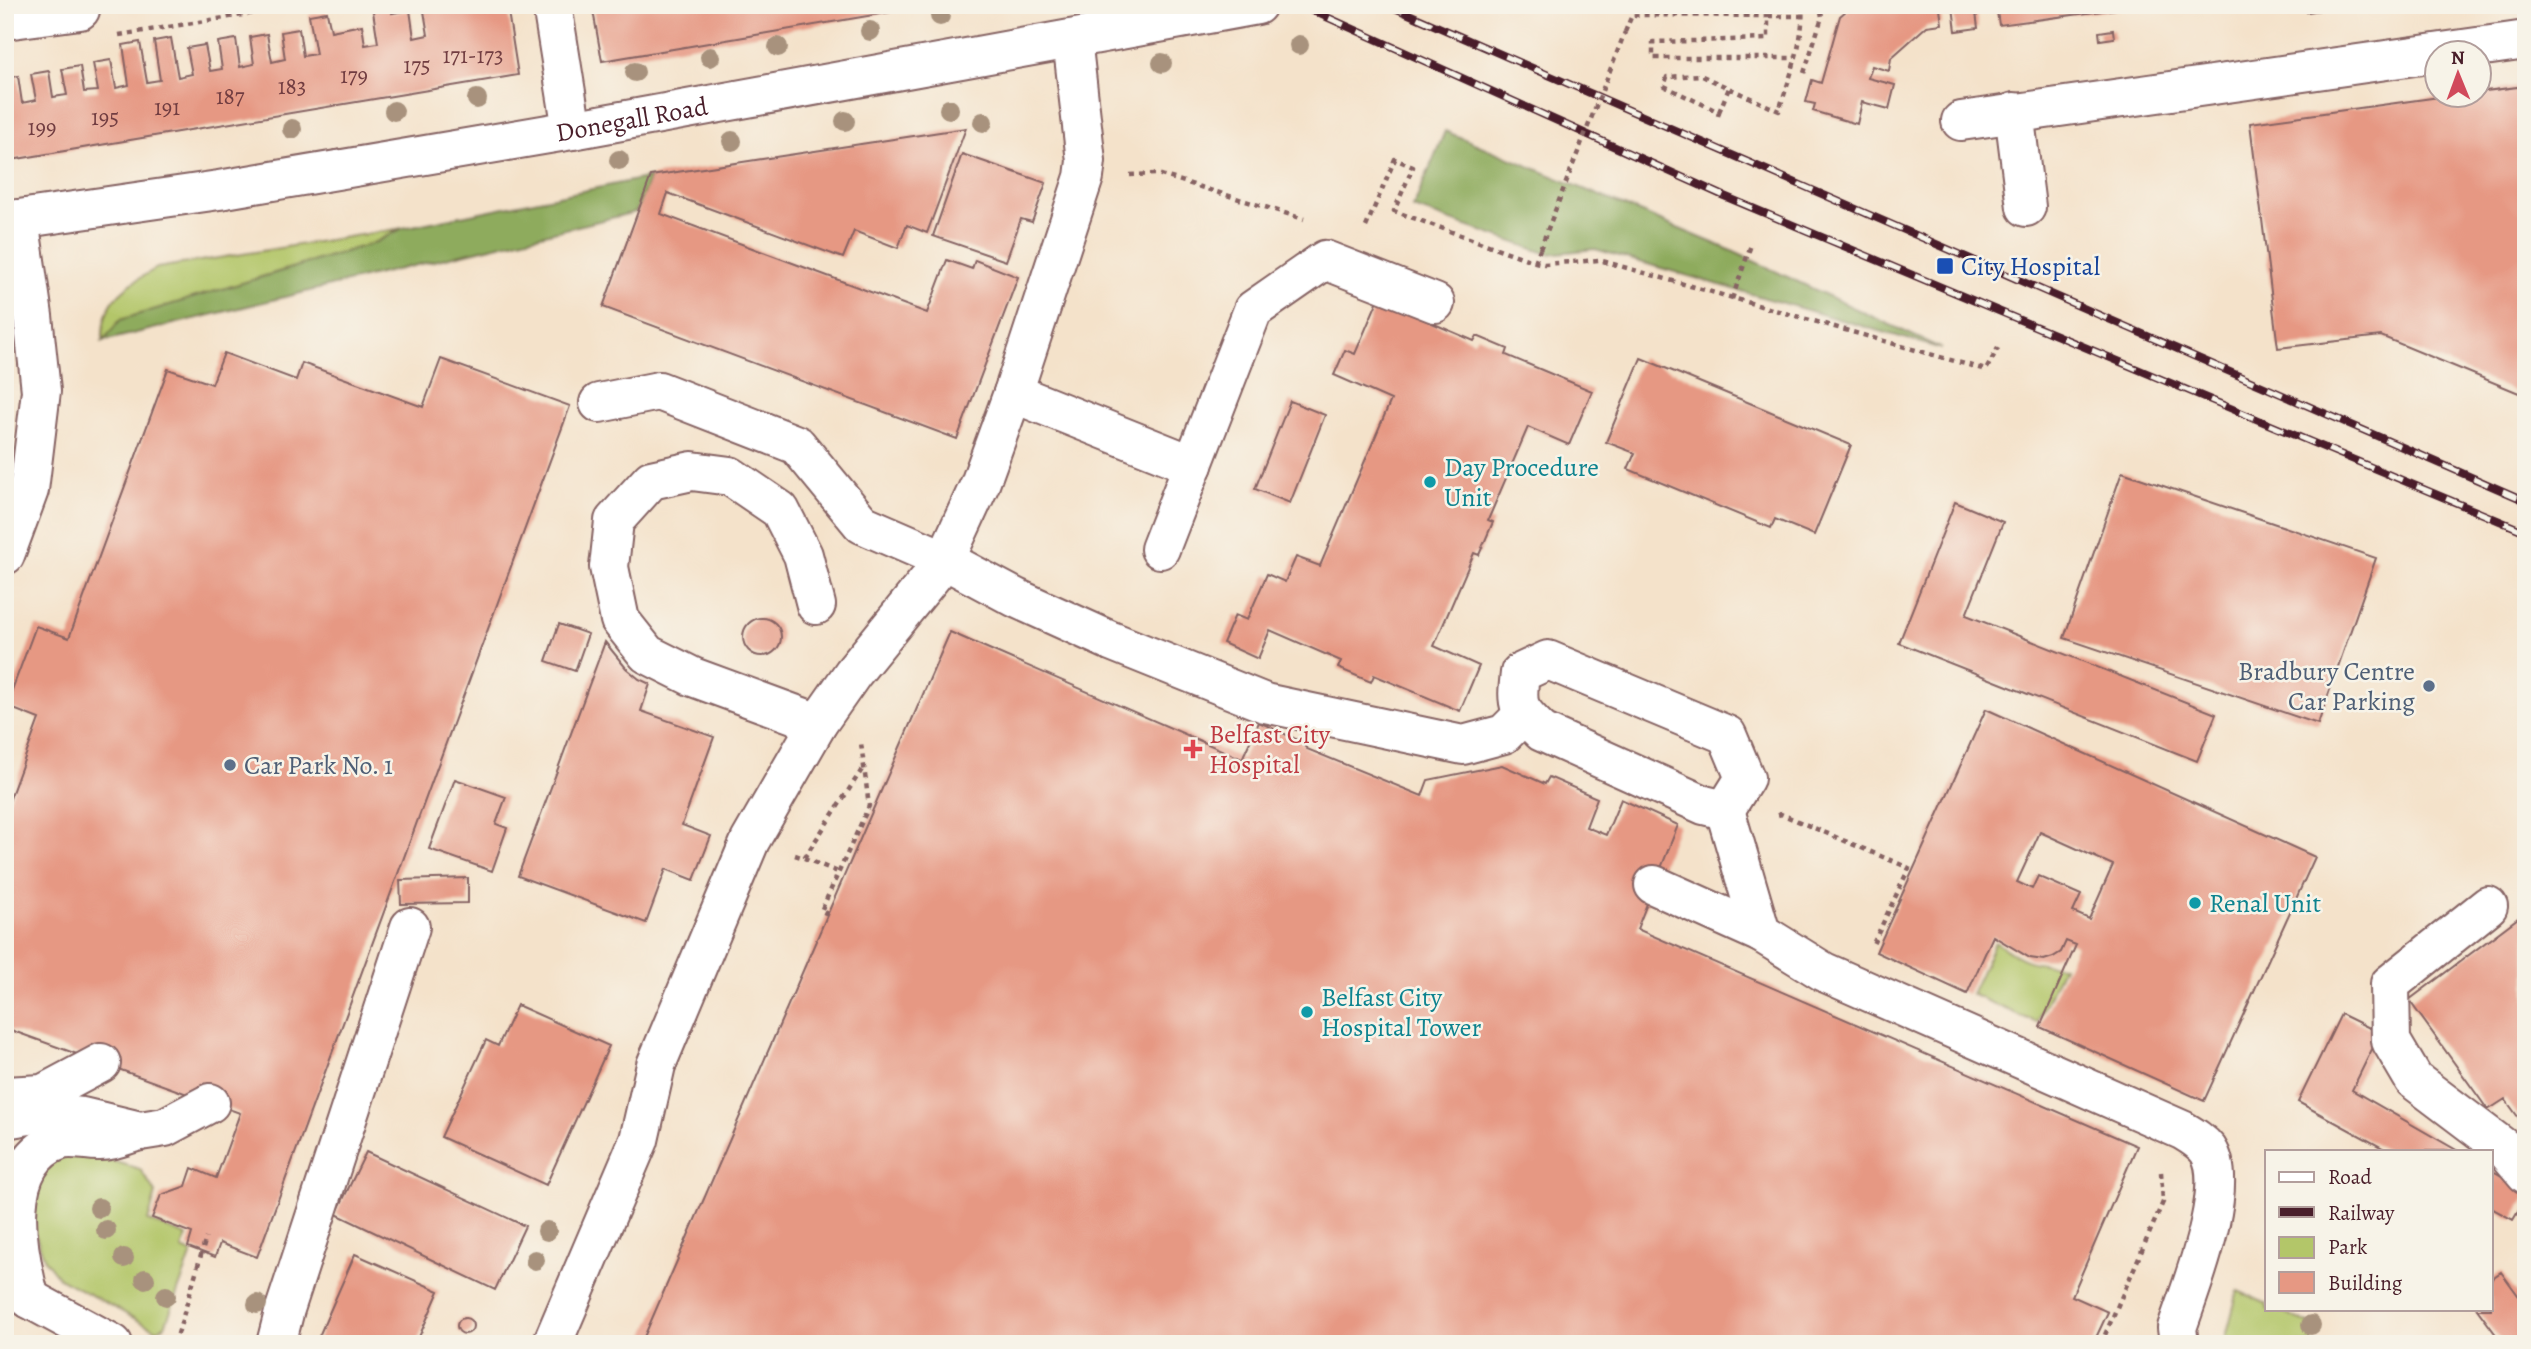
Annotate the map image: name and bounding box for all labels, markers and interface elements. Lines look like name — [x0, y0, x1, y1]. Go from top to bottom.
north arrow — [2422, 38, 2492, 108]
house number: 171-173 — [442, 40, 504, 71]
text: N — [2451, 45, 2465, 71]
house number: 175 — [403, 50, 431, 81]
house number: 179 — [340, 60, 368, 91]
house number: 183 — [278, 71, 306, 102]
house number: 187 — [216, 81, 245, 112]
street label: Donegall Road — [553, 89, 711, 150]
house number: 191 — [154, 92, 180, 123]
house number: 195 — [91, 102, 119, 133]
house number: 199 — [28, 112, 56, 143]
place label: City Hospital — [1961, 249, 2100, 284]
marker: City Hospital — [1935, 256, 1955, 276]
place label: Day Procedure Unit — [1444, 450, 1599, 515]
marker: Day Procedure Unit — [1422, 474, 1438, 490]
place label: Bradbury Centre Car Parking — [2238, 654, 2415, 719]
marker: Bradbury Centre Car Parking — [2421, 678, 2437, 694]
place label: Belfast City Hospital — [1209, 717, 1331, 782]
marker: Belfast City Hospital — [1183, 739, 1203, 759]
place label: Car Park No. 1 — [244, 748, 393, 783]
marker: Car Park No. 1 — [222, 757, 238, 773]
place label: Renal Unit — [2209, 886, 2321, 921]
marker: Renal Unit — [2187, 895, 2203, 911]
place label: Belfast City Hospital Tower — [1321, 980, 1481, 1045]
marker: Belfast City Hospital Tower — [1299, 1004, 1315, 1020]
legend — [2265, 1150, 2492, 1310]
text: Road — [2328, 1163, 2372, 1191]
text: Railway — [2328, 1199, 2395, 1227]
text: Park — [2328, 1233, 2368, 1261]
text: Building — [2328, 1269, 2403, 1297]

